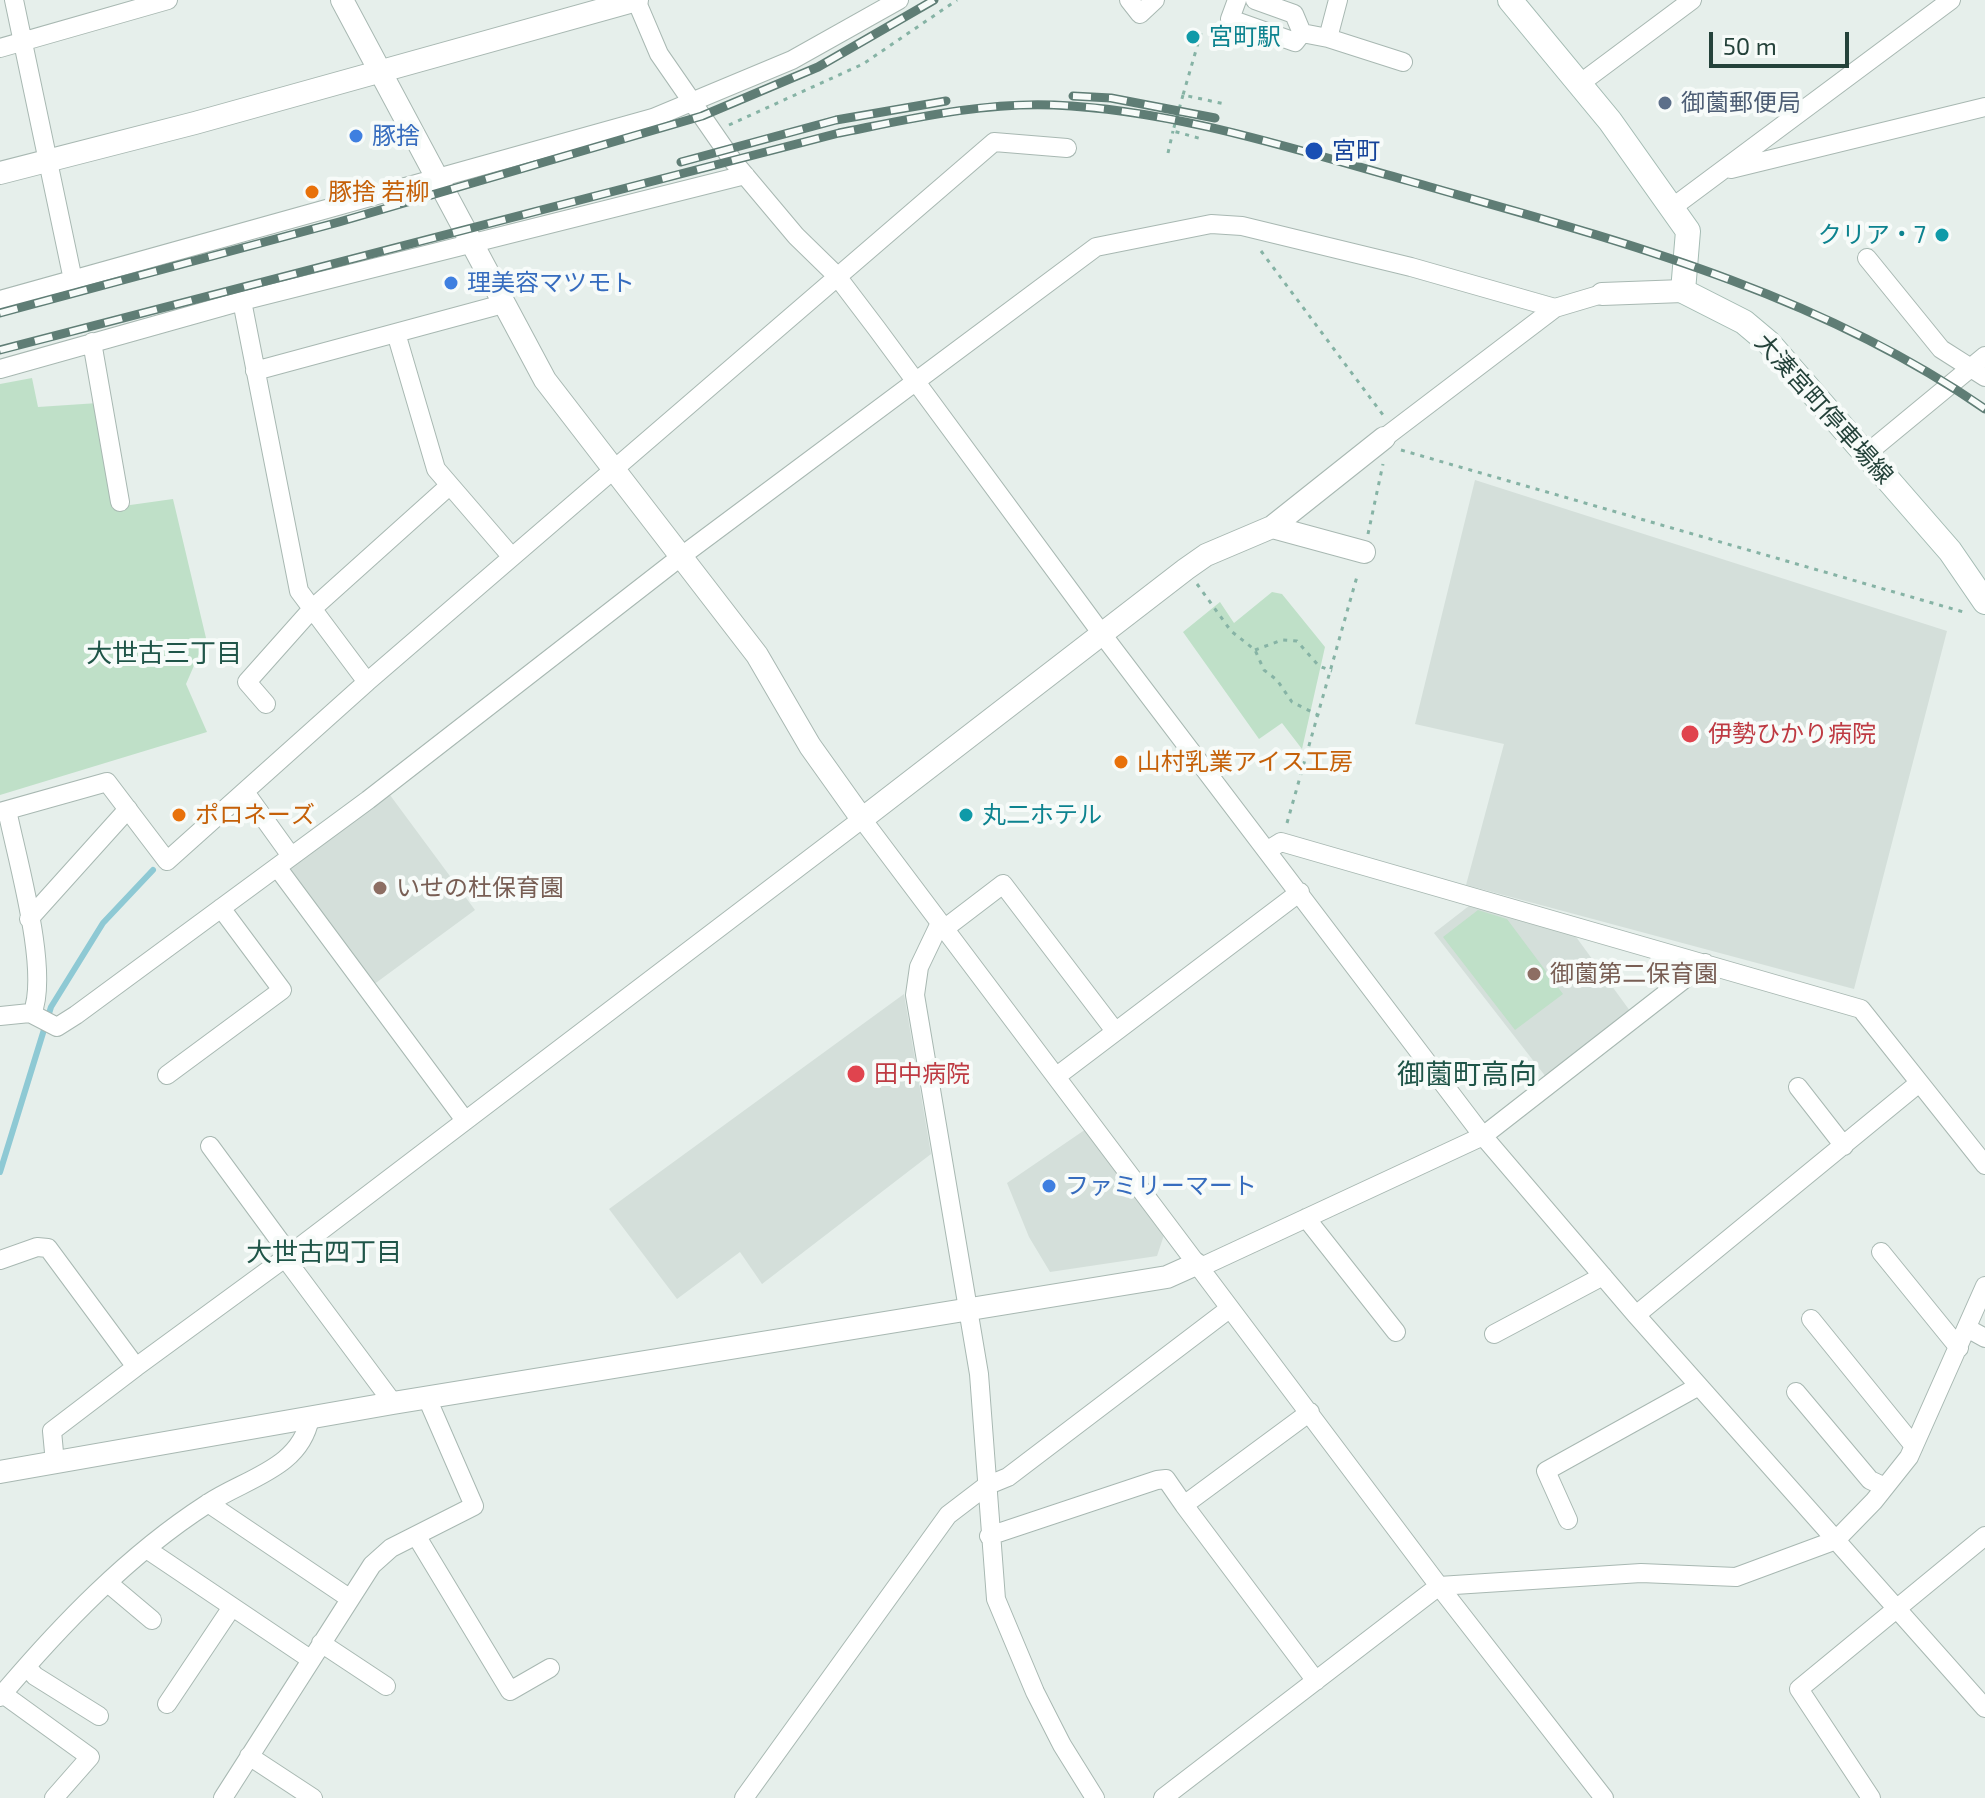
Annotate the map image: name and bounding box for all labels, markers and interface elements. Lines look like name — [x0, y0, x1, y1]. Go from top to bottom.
scale bar — [1713, 16, 1853, 66]
place label: 宮町駅 — [1209, 23, 1281, 51]
marker: 宮町駅 — [1184, 28, 1202, 46]
text: 50 m — [1723, 31, 1777, 60]
place label: 御薗郵便局 — [1681, 89, 1801, 117]
marker: 御薗郵便局 — [1656, 94, 1674, 112]
place label: 豚捨 — [372, 122, 420, 150]
marker: 豚捨 — [347, 127, 365, 145]
place label: 宮町 — [1332, 137, 1380, 165]
marker: 宮町 — [1303, 140, 1325, 162]
place label: 豚捨 若柳 — [328, 178, 429, 206]
marker: 豚捨 若柳 — [303, 183, 321, 201]
place label: クリア・7 — [1818, 221, 1926, 249]
marker: クリア・7 — [1933, 226, 1951, 244]
place label: 理美容マツモト — [467, 269, 635, 297]
marker: 理美容マツモト — [442, 274, 460, 292]
street label: 大湊宮町停車場線 — [1749, 328, 1899, 490]
district label: 大世古三丁目 — [86, 637, 242, 669]
place label: 伊勢ひかり病院 — [1708, 720, 1876, 748]
marker: 伊勢ひかり病院 — [1679, 723, 1701, 745]
place label: 山村乳業アイス工房 — [1137, 748, 1353, 776]
marker: 山村乳業アイス工房 — [1112, 753, 1130, 771]
place label: ポロネーズ — [195, 801, 315, 829]
place label: 丸二ホテル — [982, 801, 1102, 829]
marker: ポロネーズ — [170, 806, 188, 824]
marker: 丸二ホテル — [957, 806, 975, 824]
place label: いせの杜保育園 — [396, 874, 564, 902]
marker: いせの杜保育園 — [371, 879, 389, 897]
place label: 御薗第二保育園 — [1550, 960, 1718, 988]
marker: 御薗第二保育園 — [1525, 965, 1543, 983]
district label: 御薗町高向 — [1397, 1058, 1537, 1092]
place label: 田中病院 — [874, 1060, 970, 1088]
marker: 田中病院 — [845, 1063, 867, 1085]
place label: ファミリーマート — [1065, 1172, 1257, 1200]
marker: ファミリーマート — [1040, 1177, 1058, 1195]
district label: 大世古四丁目 — [246, 1236, 402, 1268]

